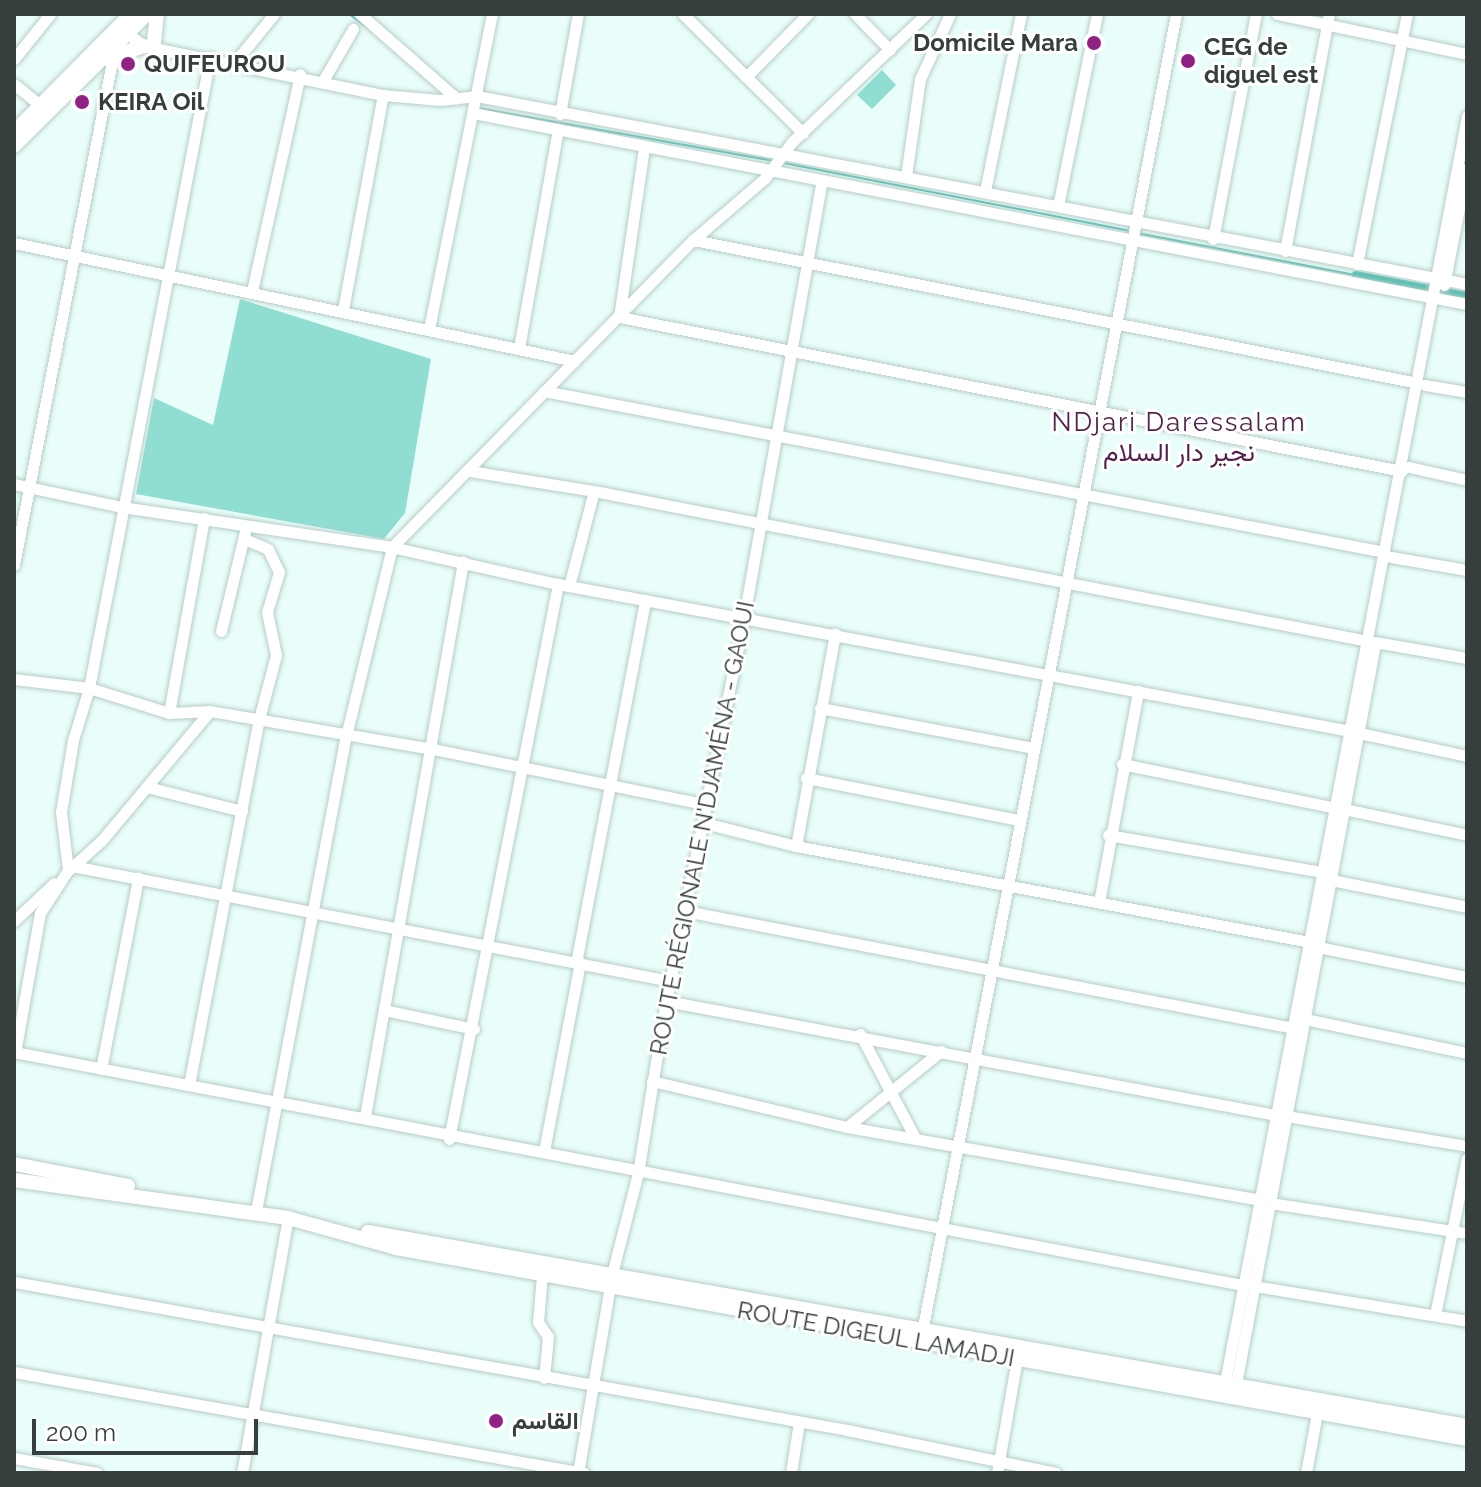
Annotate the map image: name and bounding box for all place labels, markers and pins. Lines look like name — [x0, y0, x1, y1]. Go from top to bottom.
place label: Domicile Mara — [913, 29, 1078, 57]
place label: CEG de diguel est — [1204, 33, 1319, 89]
marker: Domicile Mara — [1085, 34, 1103, 52]
place label: QUIFEUROU — [144, 50, 285, 78]
marker: CEG de diguel est — [1179, 52, 1197, 70]
marker: QUIFEUROU — [119, 55, 137, 73]
place label: KEIRA Oil — [98, 88, 205, 116]
marker: KEIRA Oil — [73, 93, 91, 111]
place label: القاسم — [512, 1407, 579, 1435]
marker: القاسم — [487, 1412, 505, 1430]

